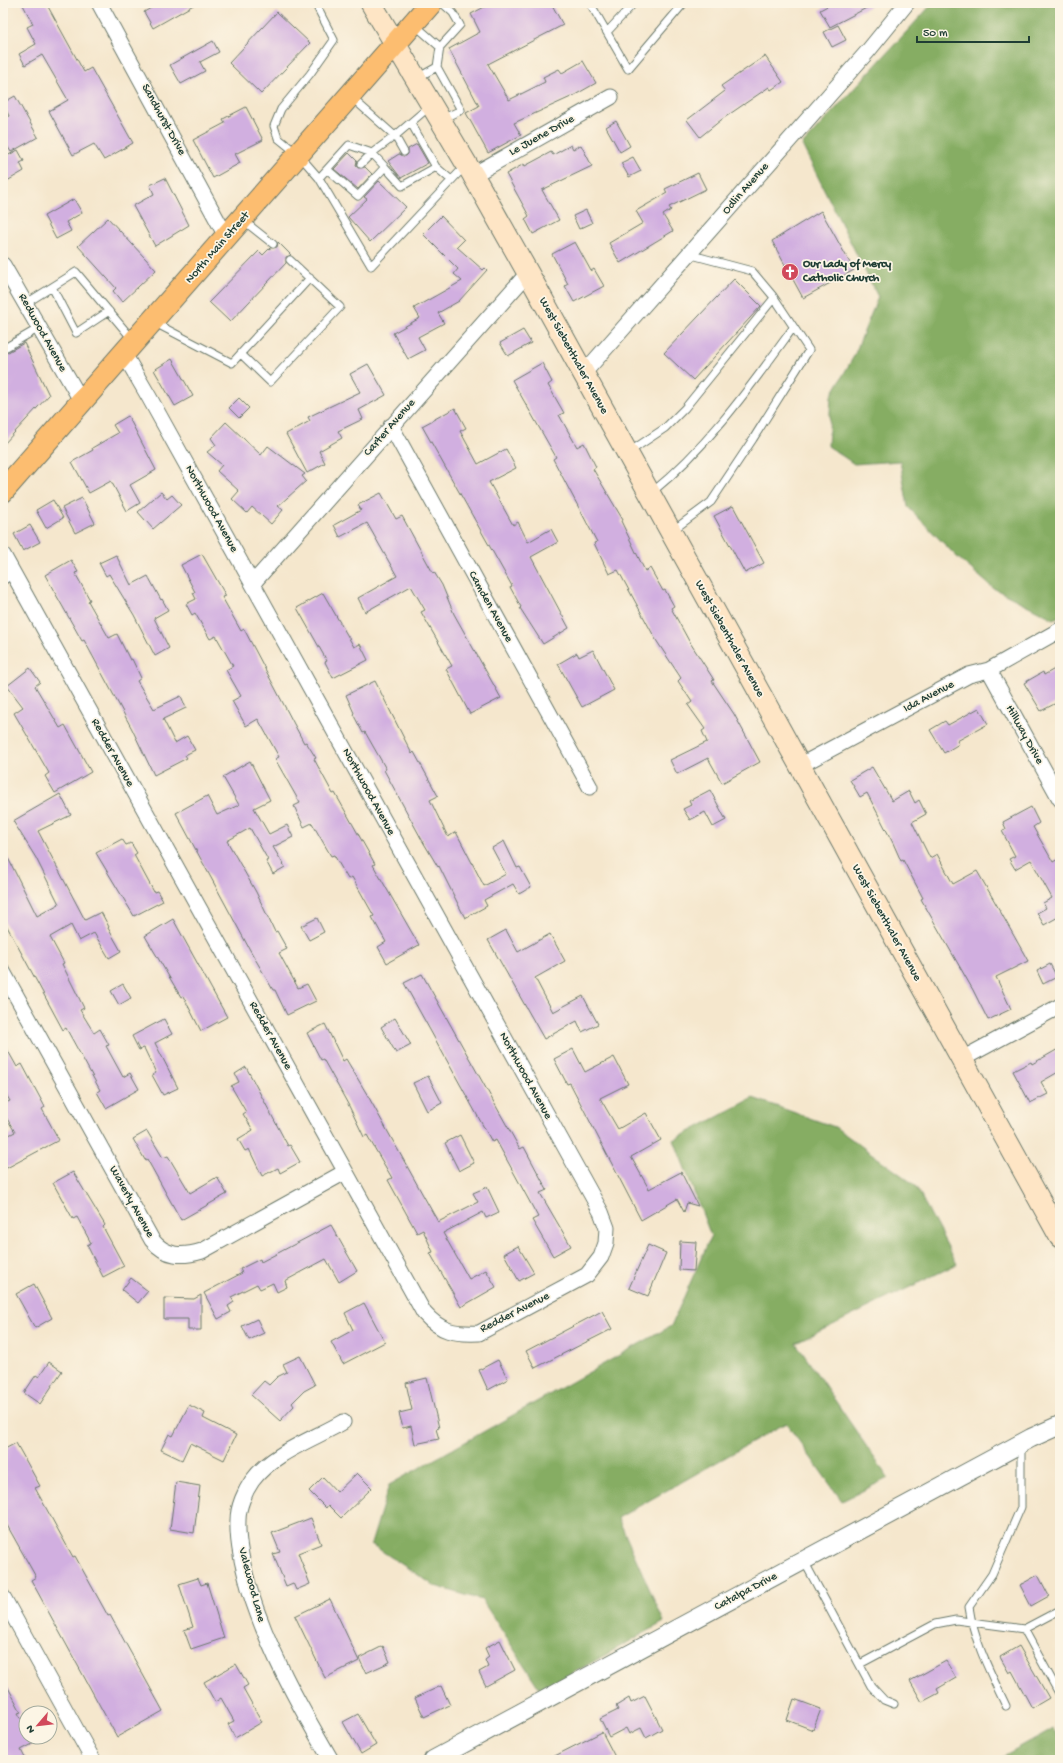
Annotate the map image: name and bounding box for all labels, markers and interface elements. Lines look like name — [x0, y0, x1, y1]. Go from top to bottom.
scale bar — [917, 18, 1029, 44]
text: 50 m — [923, 27, 948, 41]
street label: Sandhurst Drive — [138, 82, 189, 159]
street label: Le Juene Drive — [507, 112, 578, 160]
street label: Odlin Avenue — [720, 160, 773, 218]
street label: North Main Street — [183, 208, 254, 287]
place label: Our Lady of Mercy Catholic Church — [802, 258, 891, 286]
church icon: Our Lady of Mercy Catholic Church — [780, 262, 800, 282]
street label: Redwood Avenue — [15, 291, 70, 375]
street label: West Siebenthaler Avenue — [535, 295, 611, 417]
street label: Carter Avenue — [361, 396, 419, 460]
street label: Northwood Avenue — [181, 463, 241, 556]
street label: Camden Avenue — [465, 569, 516, 646]
street label: West Siebenthaler Avenue — [691, 578, 767, 700]
street label: Ida Avenue — [901, 677, 957, 716]
street label: Hillway Drive — [1002, 703, 1046, 768]
street label: Redder Avenue — [87, 716, 137, 790]
street label: Northwood Avenue — [338, 746, 398, 839]
street label: West Siebenthaler Avenue — [848, 862, 924, 984]
street label: Redder Avenue — [245, 999, 295, 1073]
street label: Northwood Avenue — [495, 1030, 555, 1123]
street label: Waverly Avenue — [105, 1164, 157, 1241]
street label: Redder Avenue — [478, 1289, 553, 1336]
street label: Valewood Lane — [234, 1545, 268, 1625]
street label: Catalpa Drive — [712, 1569, 780, 1614]
north arrow — [18, 1705, 58, 1745]
text: N — [24, 1723, 38, 1735]

